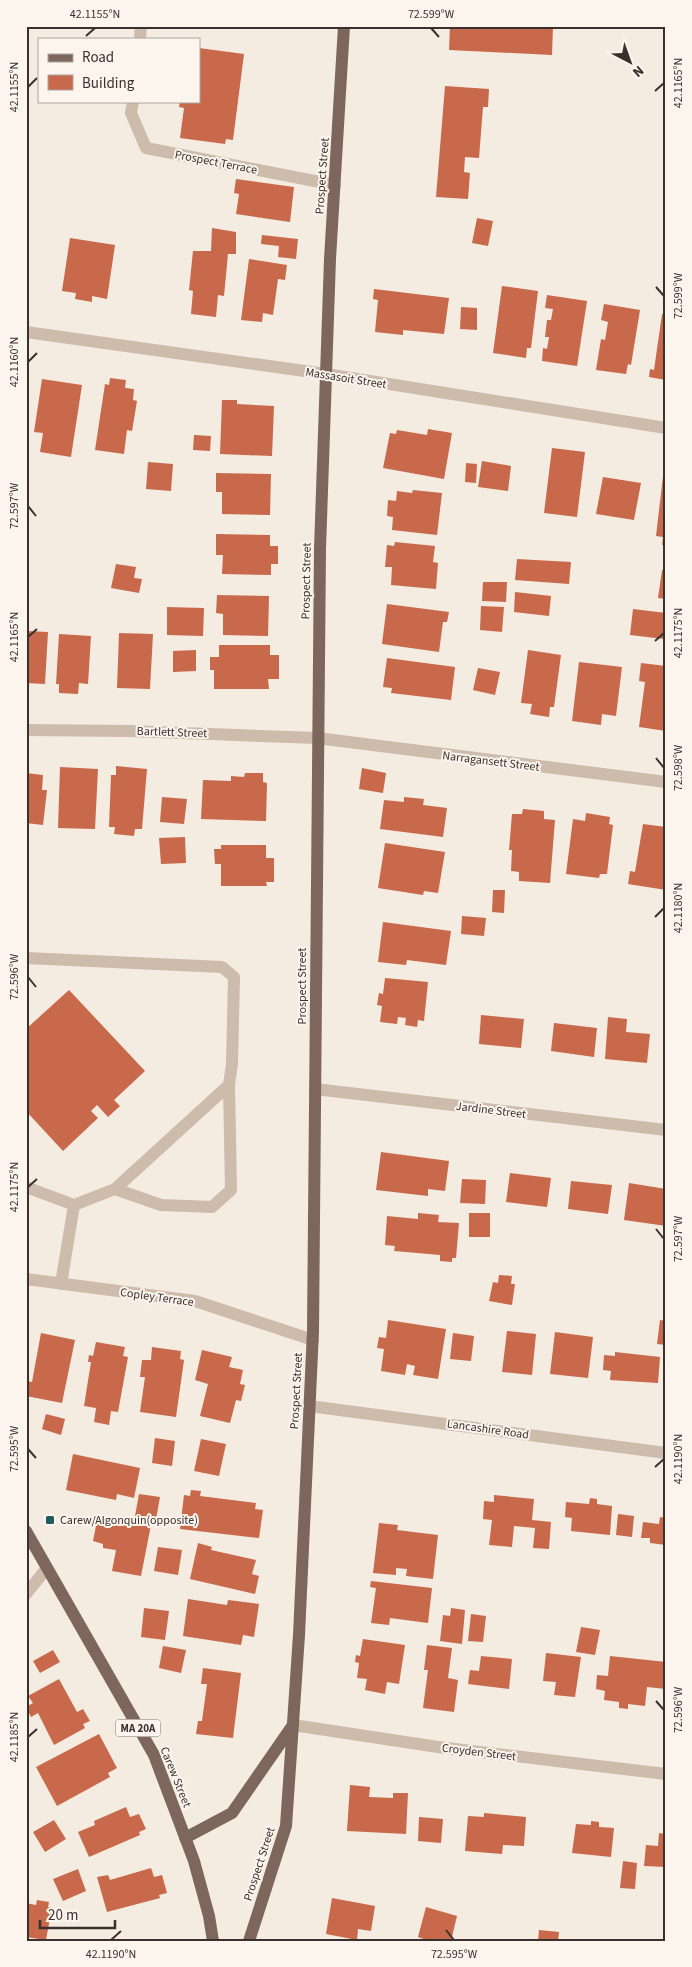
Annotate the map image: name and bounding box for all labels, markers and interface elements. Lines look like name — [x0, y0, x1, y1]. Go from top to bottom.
text: 42.1155°N — [70, 6, 120, 23]
text: 72.599°W — [408, 6, 455, 23]
legend — [38, 38, 200, 102]
north arrow — [604, 38, 654, 88]
text: Road — [82, 47, 114, 68]
text: 42.1165°N — [670, 58, 687, 108]
text: N — [628, 60, 648, 82]
text: 42.1155°N — [6, 62, 23, 112]
text: Building — [82, 73, 135, 94]
street label: Prospect Street — [311, 137, 334, 215]
street label: Prospect Terrace — [173, 146, 259, 179]
text: 72.599°W — [670, 272, 687, 319]
text: 42.1160°N — [6, 337, 23, 387]
street label: Massasoit Street — [304, 364, 388, 393]
text: 72.597°W — [6, 482, 23, 529]
street label: Prospect Street — [297, 542, 316, 620]
text: 42.1175°N — [670, 608, 687, 658]
text: 42.1165°N — [6, 612, 23, 662]
street label: Bartlett Street — [136, 723, 208, 742]
text: 72.598°W — [670, 744, 687, 791]
street label: Narragansett Street — [441, 747, 540, 776]
text: 42.1180°N — [670, 883, 687, 933]
street label: Prospect Street — [294, 948, 311, 1024]
text: 72.596°W — [6, 953, 23, 1000]
street label: Jardine Street — [455, 1098, 527, 1123]
text: 42.1175°N — [6, 1162, 23, 1212]
text: 72.597°W — [670, 1215, 687, 1262]
street label: Copley Terrace — [119, 1284, 195, 1311]
street label: Prospect Street — [286, 1352, 307, 1430]
street label: Lancashire Road — [446, 1415, 530, 1444]
text: 72.595°W — [6, 1425, 23, 1472]
text: 42.1190°N — [670, 1434, 687, 1484]
place label: Carew/Algonquin(opposite) — [60, 1512, 198, 1529]
marker: Carew/Algonquin(opposite) — [44, 1514, 56, 1526]
text: 72.596°W — [670, 1686, 687, 1733]
text: 42.1185°N — [6, 1712, 23, 1762]
road number: MA 20A — [116, 1720, 160, 1736]
street label: Croyden Street — [441, 1740, 517, 1765]
street label: Carew Street — [156, 1744, 195, 1810]
street label: Prospect Street — [240, 1825, 279, 1903]
scale bar — [40, 1897, 115, 1929]
text: 20 m — [48, 1905, 78, 1926]
text: 42.1190°N — [86, 1946, 136, 1963]
text: 72.595°W — [431, 1946, 478, 1963]

